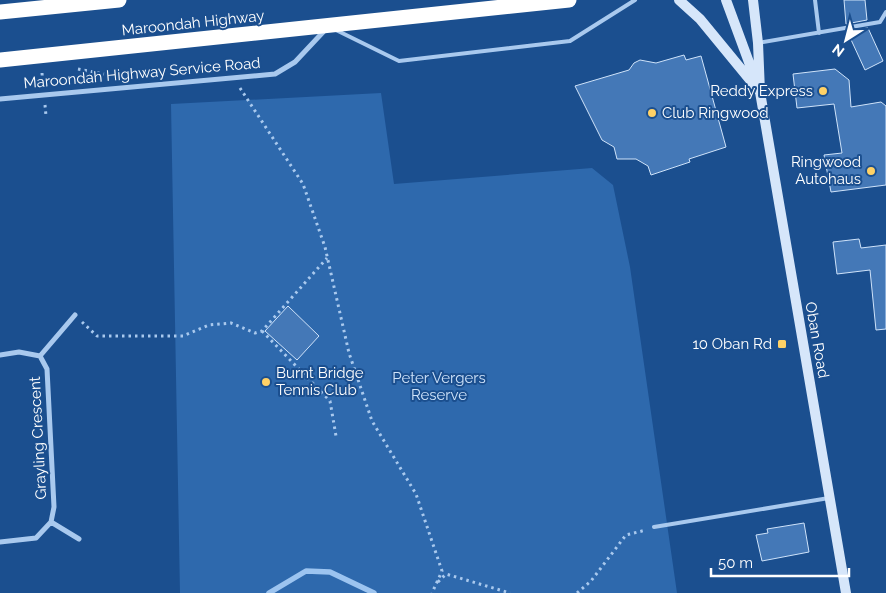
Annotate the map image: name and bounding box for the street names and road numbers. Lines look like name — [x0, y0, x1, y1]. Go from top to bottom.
street label: Maroondah Highway — [121, 7, 265, 39]
street label: Maroondah Highway Service Road — [23, 54, 261, 92]
street label: Oban Road — [801, 300, 833, 380]
street label: Grayling Crescent — [26, 376, 50, 500]

